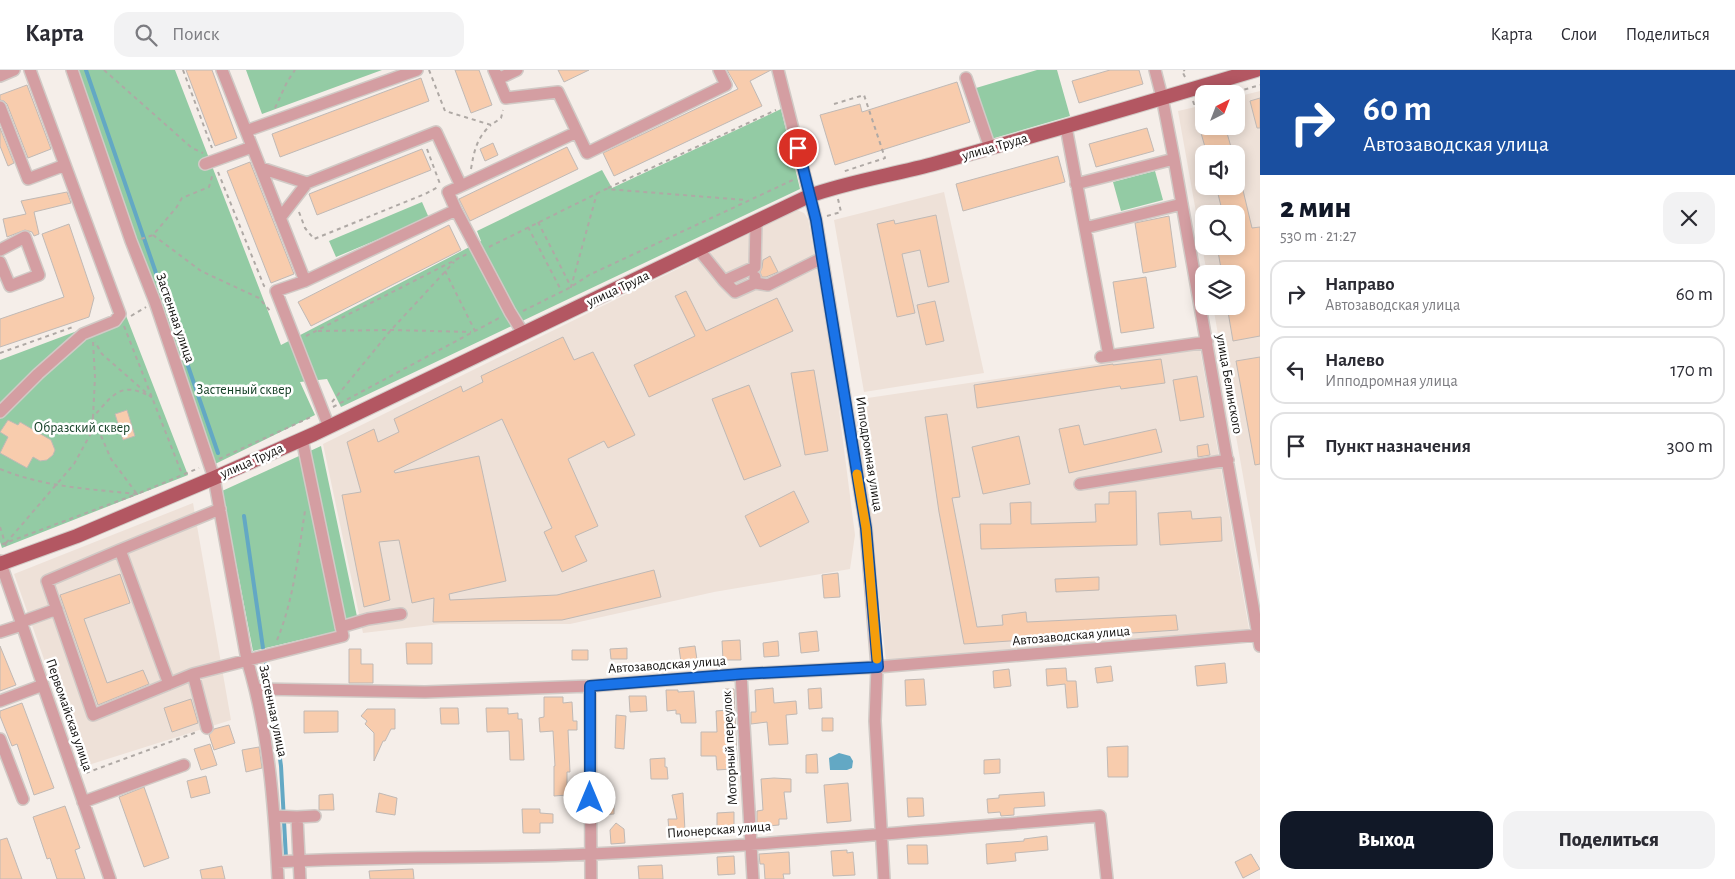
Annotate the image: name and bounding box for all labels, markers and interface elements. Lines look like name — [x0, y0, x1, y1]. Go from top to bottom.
search box — [114, 12, 464, 57]
icon: search — [132, 21, 160, 49]
text: Карта — [25, 22, 84, 46]
text: Поиск — [172, 25, 219, 44]
text: Карта — [1491, 26, 1533, 44]
text: Слои — [1561, 26, 1597, 44]
text: Поделиться — [1625, 26, 1710, 44]
north arrow — [1195, 85, 1245, 135]
map controls — [1195, 85, 1245, 315]
icon: right — [1280, 90, 1345, 155]
text: 60 m — [1363, 92, 1432, 127]
pin — [777, 127, 819, 169]
street label: улица Труда — [960, 131, 1030, 163]
text: Автозаводская улица — [1363, 133, 1549, 155]
icon: arrive — [784, 134, 812, 162]
button: sound — [1195, 145, 1245, 195]
button: close — [1663, 192, 1715, 244]
text: 2 мин — [1280, 193, 1351, 223]
button: search — [1195, 205, 1245, 255]
text: 530 m · 21:27 — [1280, 228, 1357, 244]
button: layers — [1195, 265, 1245, 315]
street label: улица Труда — [584, 268, 652, 310]
street label: Застенная улица — [153, 271, 197, 365]
text: Направо — [1325, 275, 1395, 294]
icon: right — [1282, 280, 1310, 308]
text: 60 m — [1676, 285, 1713, 304]
text: Автозаводская улица — [1325, 297, 1460, 313]
street label: улица Белинского — [1213, 332, 1245, 435]
text: Налево — [1325, 351, 1384, 370]
icon: left — [1282, 356, 1310, 384]
text: 170 m — [1670, 361, 1713, 380]
text: Ипподромная улица — [1325, 373, 1458, 389]
park label: Застенный сквер — [196, 383, 292, 397]
street label: Ипподромная улица — [853, 396, 885, 513]
park label: Образский сквер — [34, 421, 130, 435]
icon: arrive — [1282, 432, 1310, 460]
text: Пункт назначения — [1325, 437, 1471, 456]
text: 300 m — [1667, 437, 1713, 456]
street label: улица Труда — [217, 441, 286, 482]
street label: Автозаводская улица — [1011, 624, 1131, 648]
street label: Автозаводская улица — [607, 654, 727, 676]
street label: Первомайская улица — [43, 657, 95, 774]
street label: Застенная улица — [256, 664, 290, 759]
street label: Моторный переулок — [720, 690, 740, 806]
position arrow — [563, 771, 615, 823]
button: Выход — [1280, 811, 1493, 869]
button: Поделиться — [1503, 811, 1715, 869]
street label: Пионерская улица — [666, 819, 772, 841]

